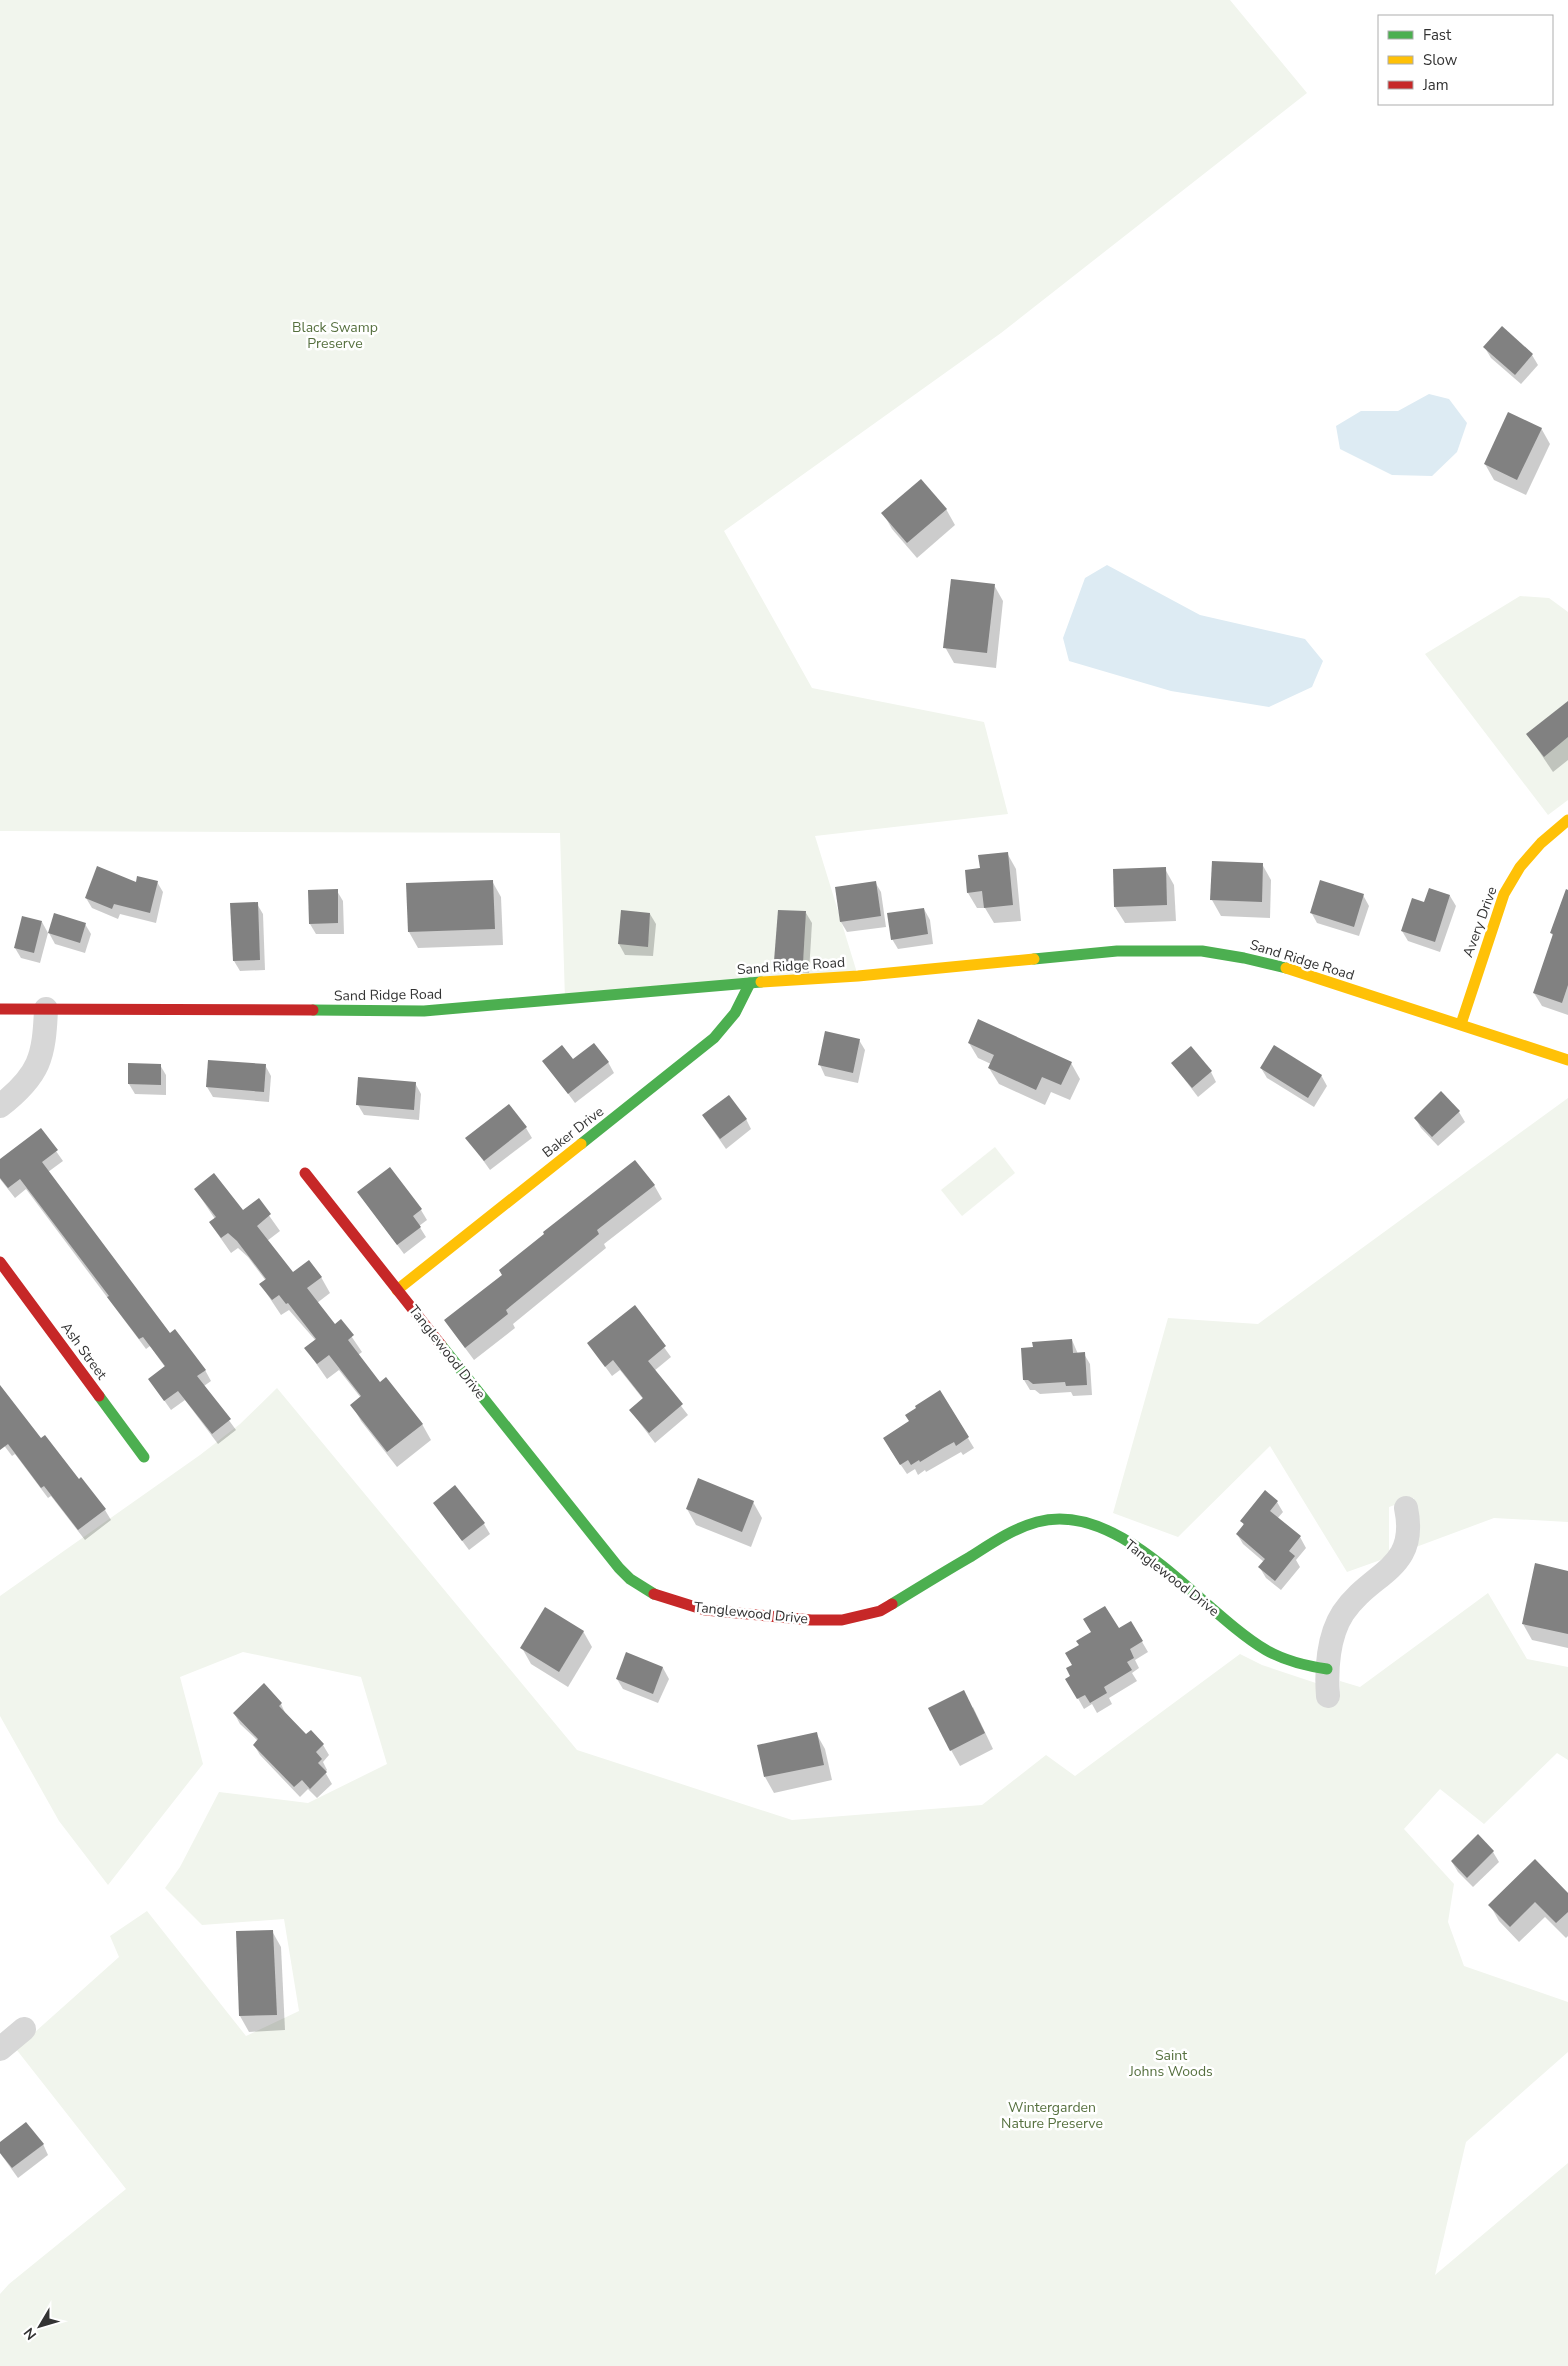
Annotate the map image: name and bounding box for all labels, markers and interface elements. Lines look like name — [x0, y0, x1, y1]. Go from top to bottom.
legend — [1378, 15, 1553, 105]
text: Fast — [1423, 25, 1452, 45]
text: Slow — [1423, 50, 1458, 70]
text: Jam — [1422, 75, 1449, 95]
park label: Black Swamp Preserve — [292, 318, 378, 353]
street label: Avery Drive — [1458, 884, 1502, 960]
street label: Sand Ridge Road — [1247, 935, 1357, 985]
street label: Sand Ridge Road — [736, 953, 846, 979]
street label: Sand Ridge Road — [334, 985, 442, 1005]
street label: Baker Drive — [538, 1102, 608, 1162]
street label: Tanglewood Drive — [404, 1301, 490, 1403]
street label: Ash Street — [57, 1318, 111, 1384]
street label: Tanglewood Drive — [1121, 1535, 1223, 1621]
street label: Tanglewood Drive — [693, 1598, 809, 1628]
park label: Saint Johns Woods — [1128, 2046, 1213, 2081]
park label: Wintergarden Nature Preserve — [1001, 2098, 1103, 2133]
north arrow — [15, 2301, 65, 2351]
text: N — [19, 2324, 41, 2344]

